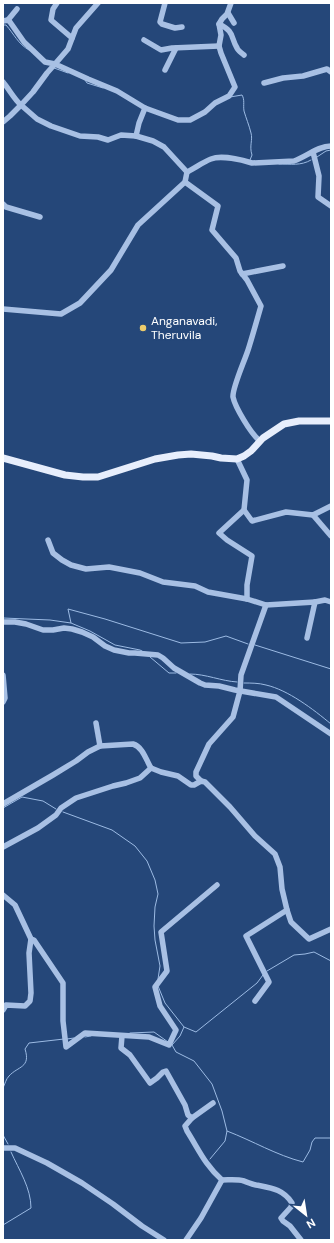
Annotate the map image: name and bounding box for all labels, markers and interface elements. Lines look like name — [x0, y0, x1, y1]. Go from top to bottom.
place label: Anganavadi, Theruvila — [151, 313, 217, 343]
marker: Anganavadi, Theruvila — [138, 323, 148, 333]
north arrow — [286, 1195, 326, 1235]
text: N — [304, 1216, 318, 1232]

